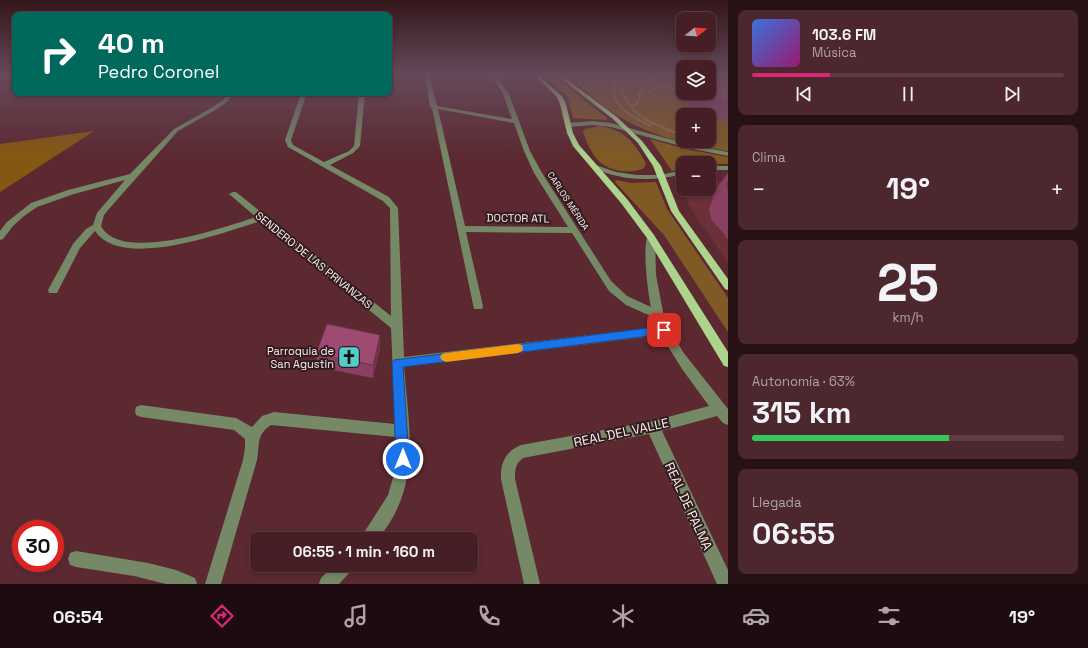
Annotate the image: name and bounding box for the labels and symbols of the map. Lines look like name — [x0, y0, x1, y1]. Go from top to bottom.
north arrow — [676, 12, 716, 52]
street label: CARLOS MÉRIDA — [544, 169, 592, 233]
street label: SENDERO DE LAS PRIVANZAS — [253, 209, 375, 312]
street label: DOCTOR ATL — [486, 210, 550, 226]
pin — [647, 313, 681, 347]
place label: Parroquia de San Agustin — [267, 344, 334, 371]
church icon: Parroquia de San Agustin — [336, 344, 362, 370]
street label: REAL DEL VALLE — [572, 414, 670, 451]
position arrow — [382, 438, 424, 480]
street label: REAL DE PALMA — [661, 460, 716, 553]
speed limit sign: 30 — [12, 520, 64, 572]

